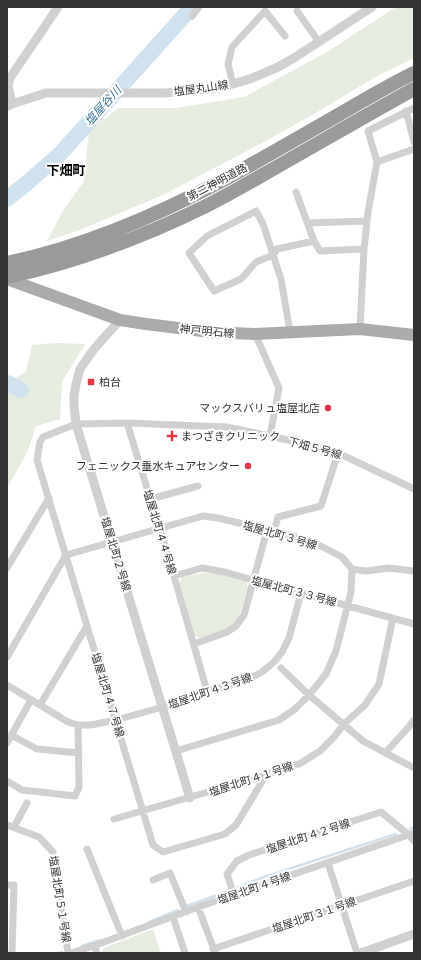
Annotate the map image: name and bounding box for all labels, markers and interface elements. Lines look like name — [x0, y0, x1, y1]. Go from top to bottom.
street label: 塩屋丸山線 — [173, 77, 229, 99]
water label: 塩屋谷川 — [81, 81, 126, 129]
street label: 第二神明道路 — [185, 160, 249, 204]
district label: 下畑町 — [46, 162, 86, 179]
street label: 神戸明石線 — [179, 322, 235, 340]
place label: 柏台 — [99, 375, 121, 389]
marker: 柏台 — [86, 377, 96, 387]
place label: マックスバリュ塩屋北店 — [199, 401, 320, 415]
marker: マックスバリュ塩屋北店 — [323, 403, 333, 413]
place label: まつざきクリニック — [181, 429, 280, 443]
marker: まつざきクリニック — [166, 430, 178, 442]
street label: 下畑５号線 — [287, 434, 343, 462]
place label: フェニックス垂水キュアセンター — [76, 459, 240, 473]
marker: フェニックス垂水キュアセンター — [243, 461, 253, 471]
street label: 塩屋北町４４号線 — [140, 488, 180, 576]
street label: 塩屋北町２号線 — [98, 515, 134, 593]
street label: 塩屋北町３号線 — [241, 518, 319, 552]
street label: 塩屋北町３３号線 — [250, 573, 338, 609]
street label: 塩屋北町４７号線 — [88, 651, 128, 739]
street label: 塩屋北町４３号線 — [166, 670, 254, 712]
street label: 塩屋北町４１号線 — [207, 759, 295, 799]
street label: 塩屋北町４２号線 — [264, 816, 352, 856]
street label: 塩屋北町５１号線 — [46, 854, 74, 944]
street label: 塩屋北町４号線 — [215, 869, 293, 907]
street label: 塩屋北町３１号線 — [270, 894, 358, 936]

